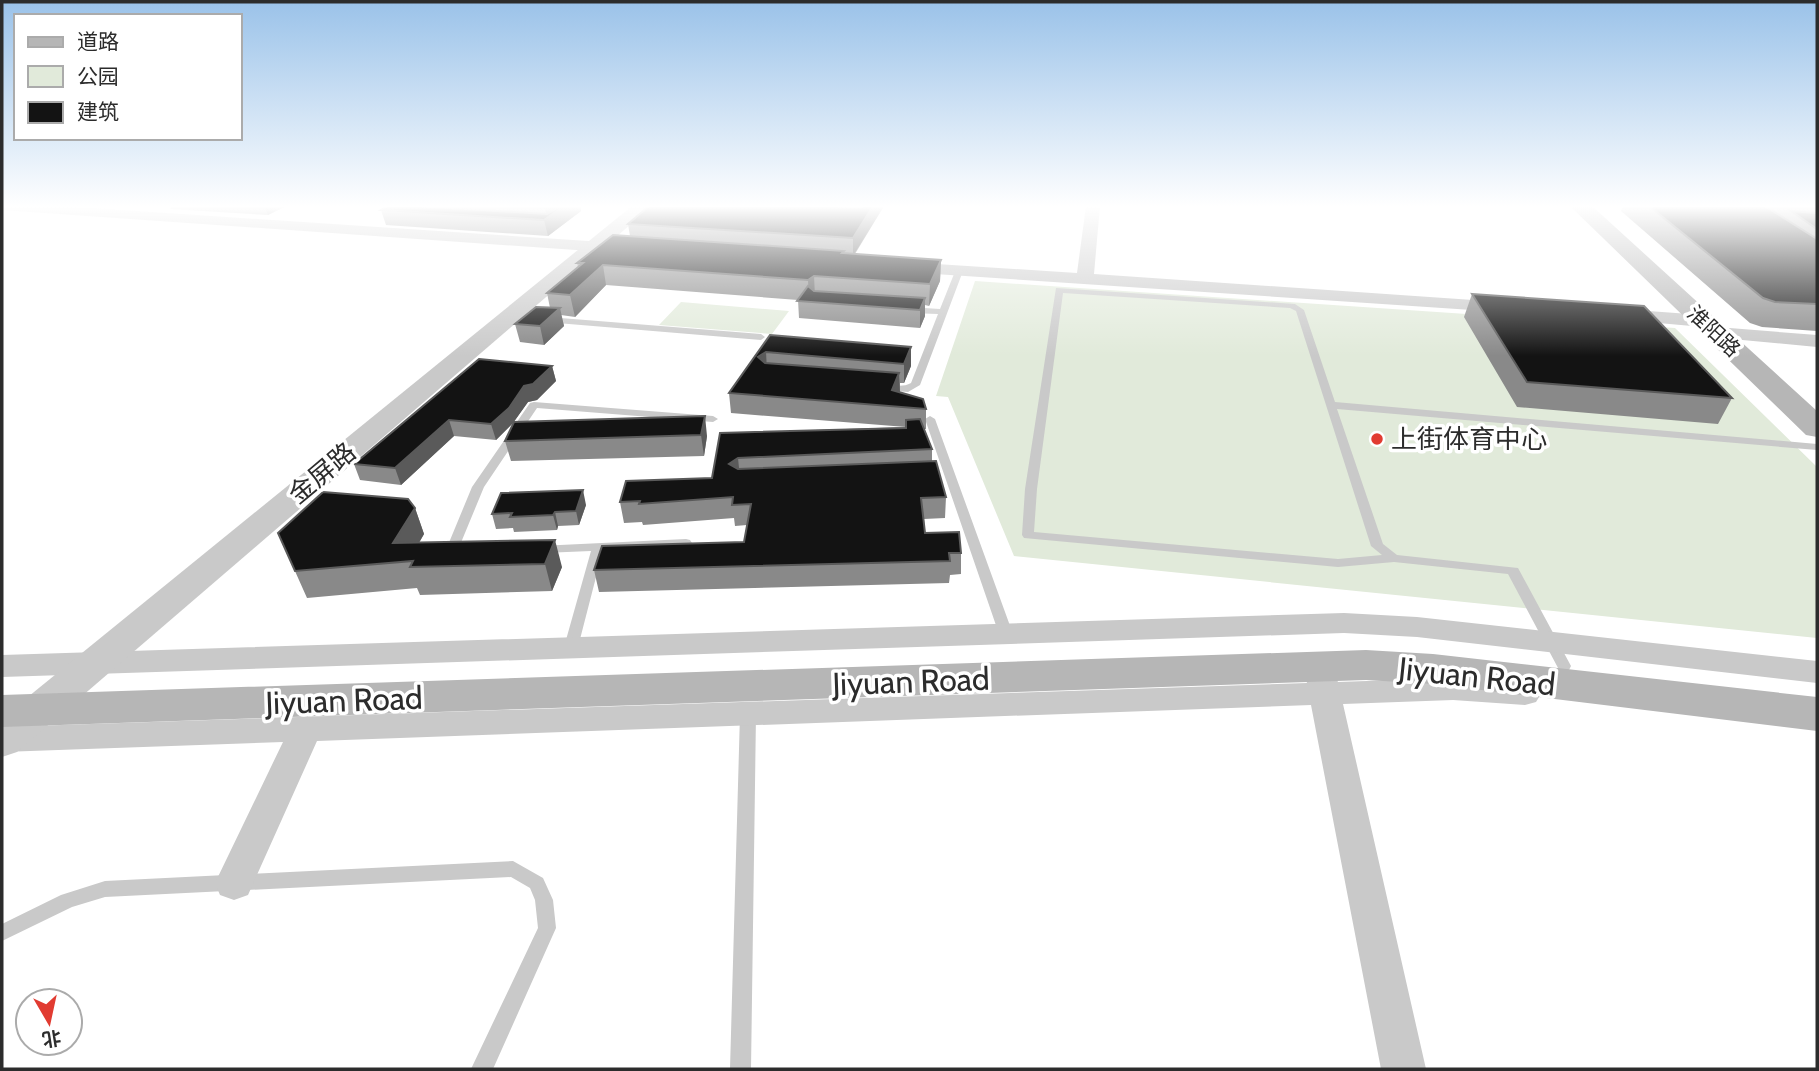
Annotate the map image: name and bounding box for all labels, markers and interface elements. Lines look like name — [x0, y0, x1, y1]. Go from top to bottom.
legend — [14, 14, 242, 140]
text: 道路 — [77, 29, 119, 54]
text: 公园 — [77, 64, 119, 89]
text: 建筑 — [77, 99, 119, 124]
street label: 淮阳路 — [1682, 300, 1746, 362]
place label: 上街体育中心 — [1391, 423, 1547, 455]
marker: 上街体育中心 — [1369, 431, 1385, 447]
street label: 金屏路 — [282, 436, 362, 510]
street label: Jiyuan Road — [1396, 648, 1557, 704]
street label: Jiyuan Road — [831, 659, 990, 703]
street label: Jiyuan Road — [264, 678, 423, 722]
north arrow — [14, 987, 84, 1057]
text: 北 — [40, 1025, 63, 1051]

